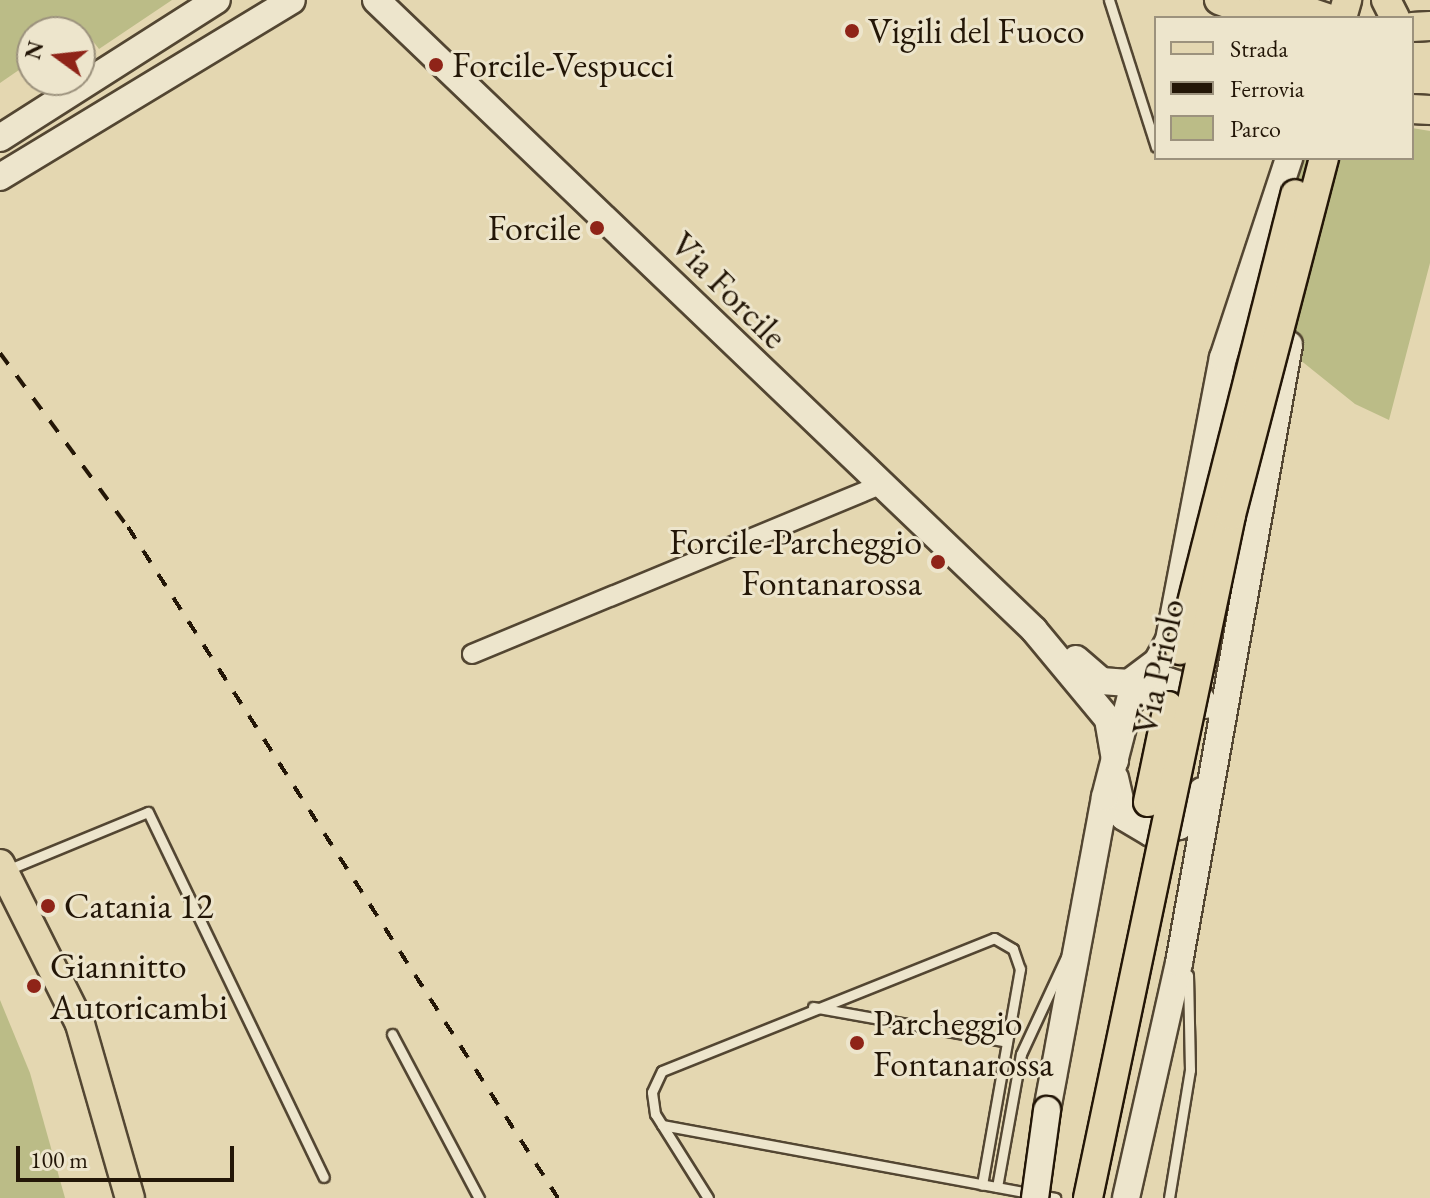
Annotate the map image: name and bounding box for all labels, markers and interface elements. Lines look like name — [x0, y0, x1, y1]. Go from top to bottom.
place label: Vigili del Fuoco — [868, 9, 1085, 53]
north arrow — [16, 16, 96, 96]
legend — [1154, 16, 1414, 160]
marker: Vigili del Fuoco — [843, 22, 861, 40]
text: Strada — [1230, 33, 1288, 64]
text: N — [18, 38, 51, 63]
place label: Forcile-Vespucci — [452, 43, 674, 87]
marker: Forcile-Vespucci — [427, 56, 445, 74]
text: Ferrovia — [1230, 73, 1304, 104]
text: Parco — [1230, 113, 1281, 144]
place label: Forcile — [488, 206, 581, 250]
marker: Forcile — [588, 219, 606, 237]
street label: Via Forcile — [662, 223, 796, 357]
place label: Forcile-Parcheggio Fontanarossa — [669, 519, 922, 604]
marker: Forcile-Parcheggio Fontanarossa — [929, 553, 947, 571]
street label: Via Priolo — [1122, 595, 1194, 739]
place label: Catania 12 — [64, 884, 214, 928]
marker: Catania 12 — [39, 897, 57, 915]
place label: Giannitto Autoricambi — [50, 943, 228, 1028]
marker: Giannitto Autoricambi — [25, 977, 43, 995]
place label: Parcheggio Fontanarossa — [873, 1000, 1054, 1085]
marker: Parcheggio Fontanarossa — [848, 1034, 866, 1052]
scale bar — [20, 1130, 238, 1180]
text: 100 m — [30, 1144, 88, 1175]

